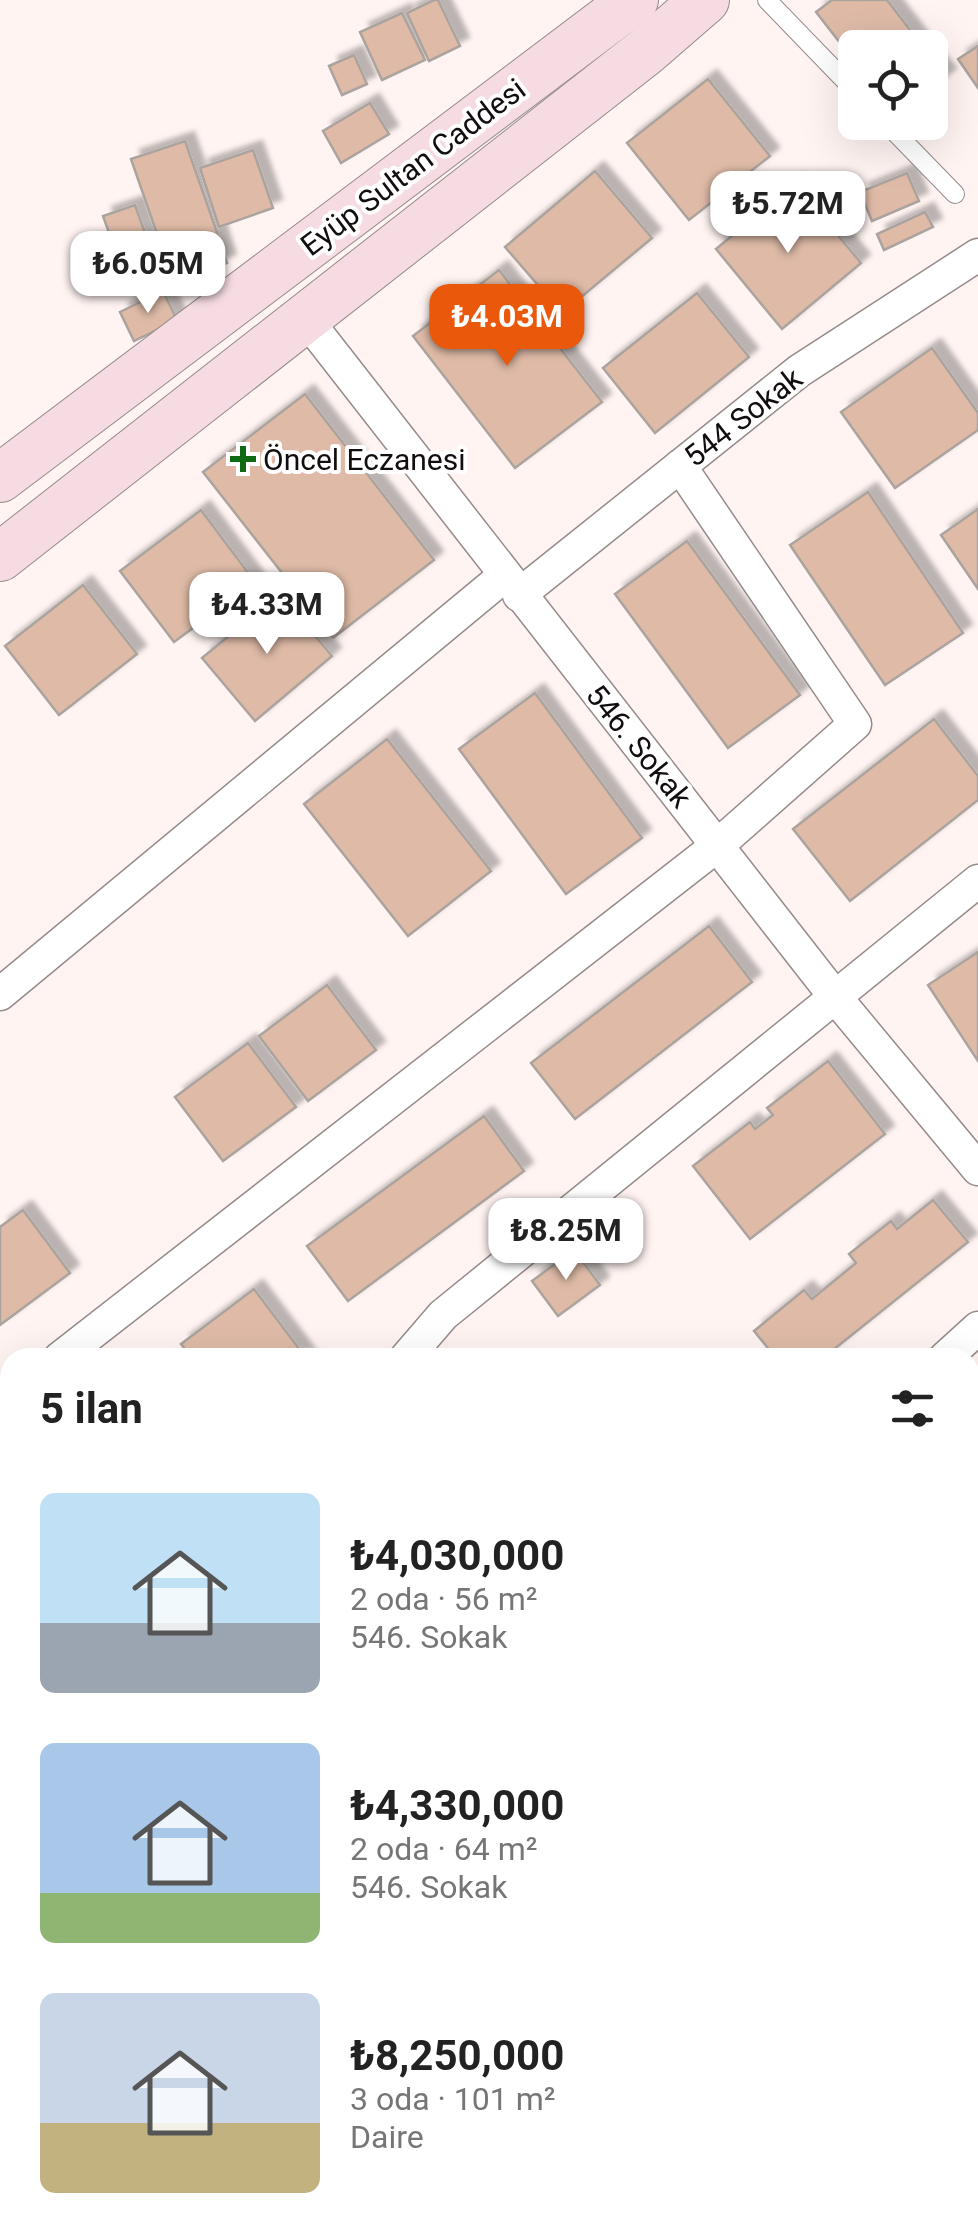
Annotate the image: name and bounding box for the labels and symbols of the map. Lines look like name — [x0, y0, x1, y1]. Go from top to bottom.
street label: Eyüp Sultan Caddesi — [294, 71, 532, 263]
pin: ₺5.72M — [707, 171, 869, 256]
pin: ₺6.05M — [67, 231, 229, 316]
pin: ₺4.03M — [426, 284, 588, 369]
street label: 544 Sokak — [677, 360, 809, 474]
place label: Öncel Eczanesi — [263, 442, 466, 477]
marker: Öncel Eczanesi — [232, 448, 254, 470]
pin: ₺4.33M — [186, 572, 348, 657]
street label: 546. Sokak — [579, 678, 700, 815]
pin: ₺8.25M — [485, 1198, 647, 1283]

